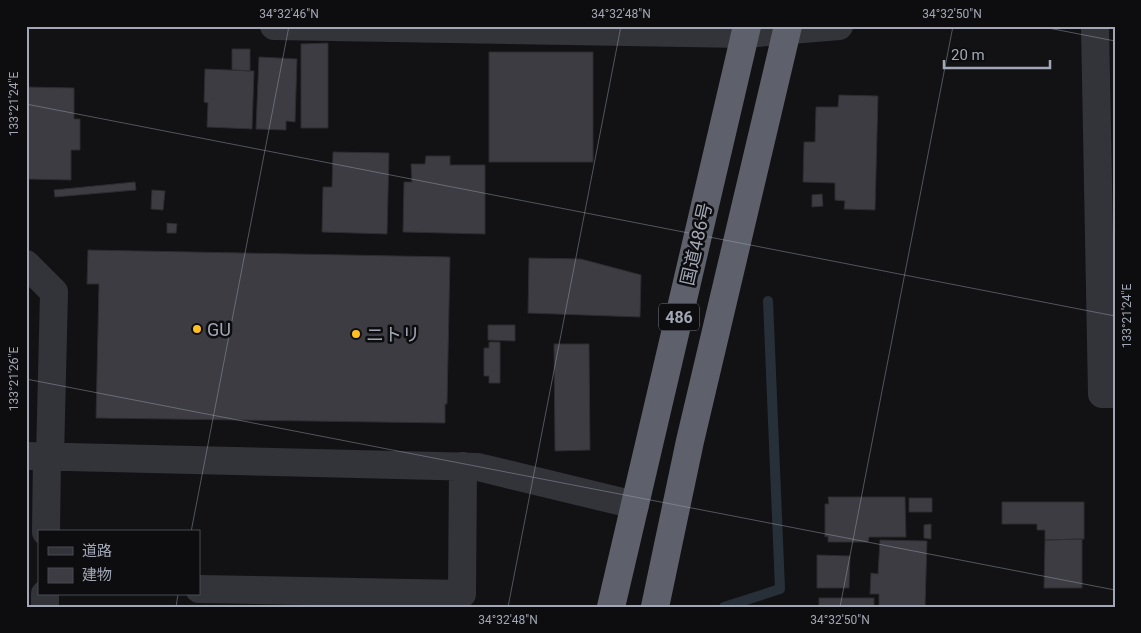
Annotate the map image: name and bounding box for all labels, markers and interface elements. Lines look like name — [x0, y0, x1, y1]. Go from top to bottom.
text: 34°32'46"N — [259, 7, 319, 21]
text: 34°32'48"N — [591, 7, 651, 21]
text: 34°32'50"N — [922, 7, 982, 21]
scale bar — [944, 38, 1050, 70]
text: 20 m — [951, 46, 985, 64]
text: 133°21'24"E — [7, 72, 21, 136]
street label: 国道486号 — [676, 201, 716, 287]
text: 133°21'24"E — [1120, 284, 1134, 348]
road number: 486 — [659, 304, 699, 330]
place label: GU — [207, 319, 231, 340]
marker: GU — [191, 323, 203, 335]
place label: ニトリ — [366, 324, 420, 345]
marker: ニトリ — [350, 328, 362, 340]
text: 133°21'26"E — [7, 347, 21, 411]
legend — [38, 530, 200, 596]
text: 道路 — [82, 542, 112, 560]
text: 建物 — [82, 566, 112, 584]
text: 34°32'48"N — [478, 613, 538, 627]
text: 34°32'50"N — [810, 613, 870, 627]

